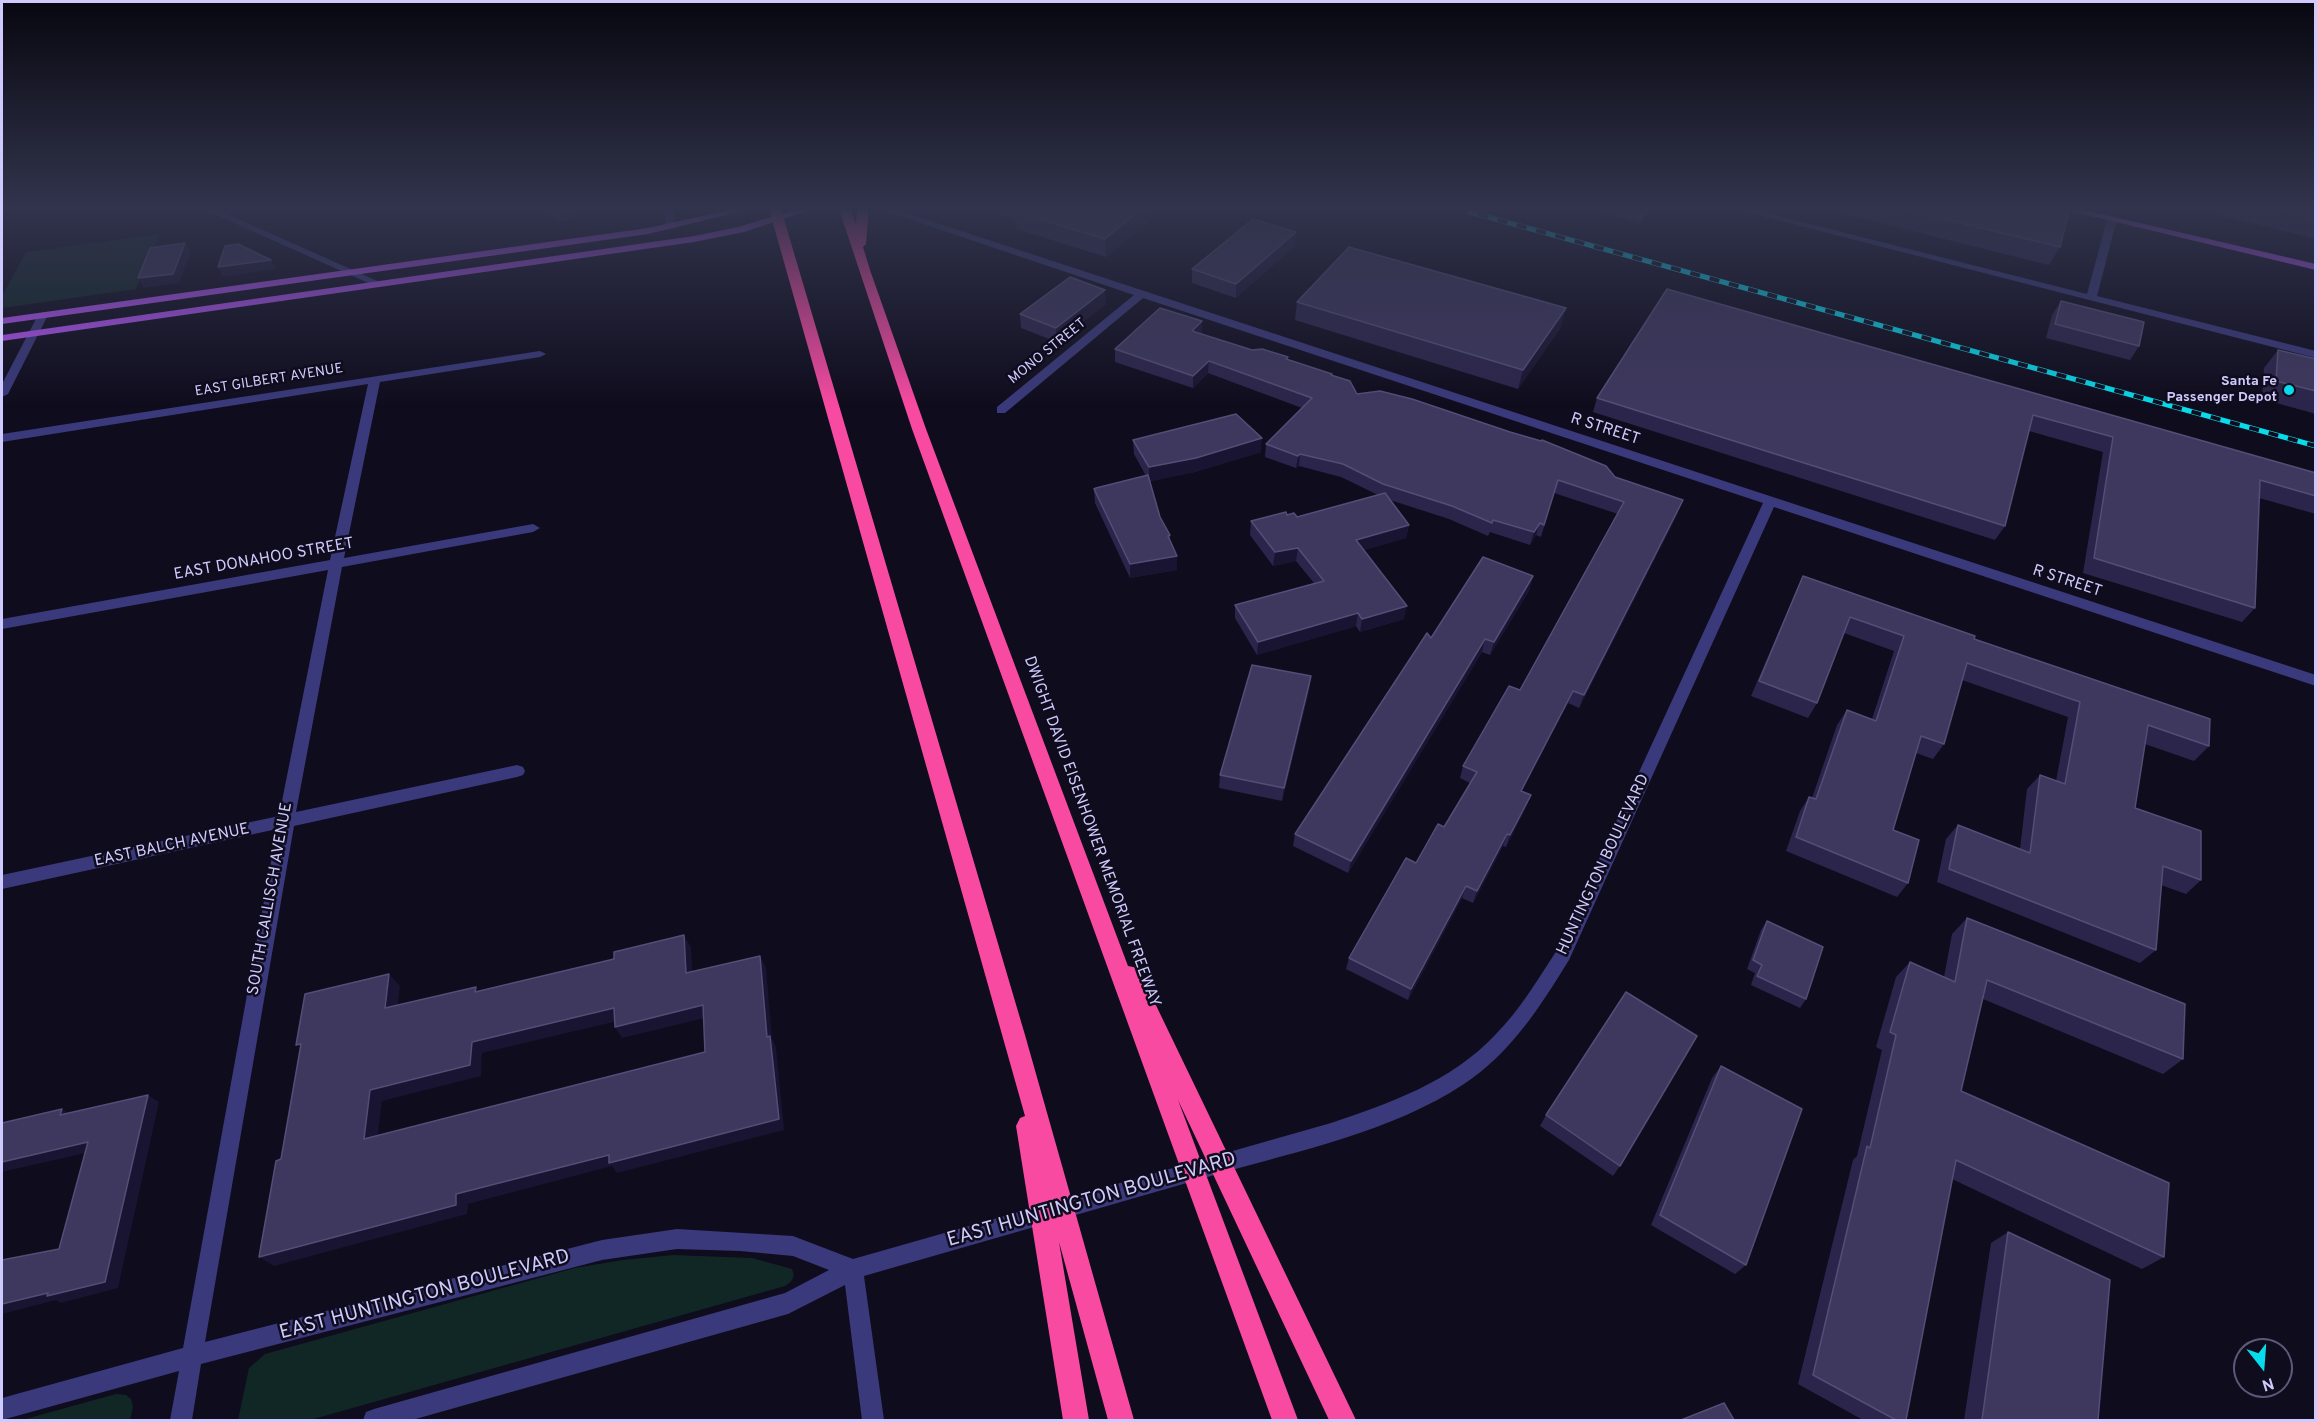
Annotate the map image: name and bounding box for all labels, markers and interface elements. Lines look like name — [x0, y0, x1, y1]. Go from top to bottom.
street label: MONO STREET — [1006, 316, 1090, 388]
street label: EAST GILBERT AVENUE — [194, 361, 344, 401]
place label: Santa Fe Passenger Depot — [2167, 374, 2277, 406]
marker: Santa Fe Passenger Depot — [2282, 383, 2296, 397]
street label: R STREET — [1568, 410, 1642, 450]
street label: EAST DONAHOO STREET — [172, 535, 356, 585]
street label: R STREET — [2030, 562, 2104, 602]
street label: DWIGHT DAVID EISENHOWER MEMORIAL FREEWAY — [1018, 654, 1164, 1010]
street label: HUNTINGTON BOULEVARD — [1554, 772, 1654, 958]
street label: SOUTH CALLISCH AVENUE — [245, 801, 297, 997]
street label: EAST BALCH AVENUE — [93, 820, 251, 872]
street label: EAST HUNTINGTON BOULEVARD — [945, 1148, 1239, 1254]
street label: EAST HUNTINGTON BOULEVARD — [277, 1246, 573, 1346]
north arrow — [2233, 1338, 2293, 1398]
text: N — [2259, 1372, 2276, 1395]

